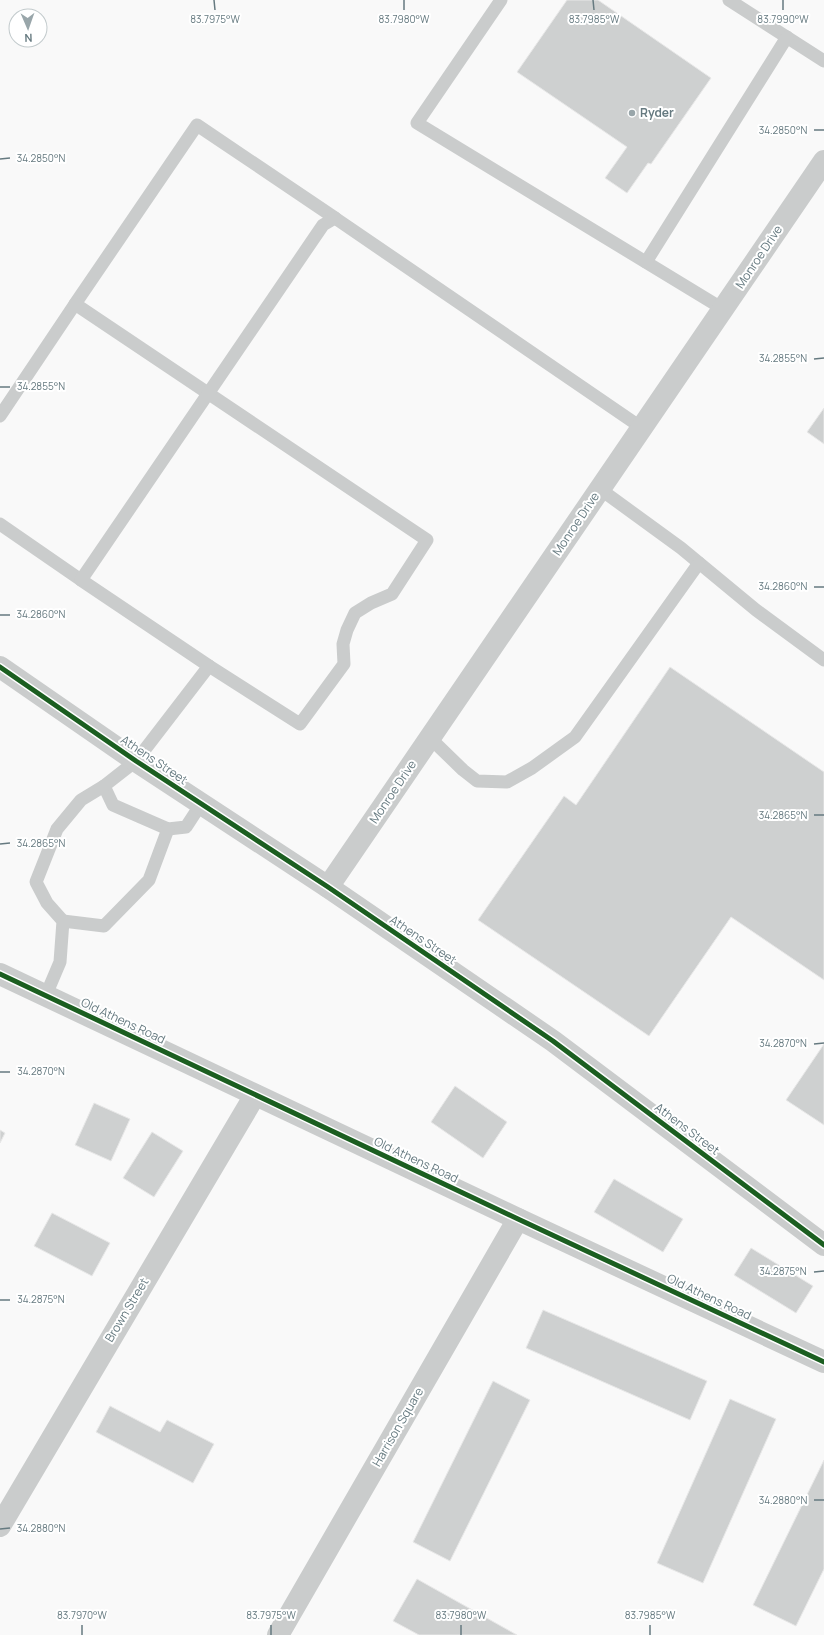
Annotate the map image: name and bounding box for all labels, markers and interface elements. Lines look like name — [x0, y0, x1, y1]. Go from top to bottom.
north arrow — [8, 8, 48, 48]
text: 83.7975°W — [190, 12, 240, 26]
text: 83.7980°W — [379, 12, 430, 26]
text: 83.7985°W — [569, 12, 620, 26]
text: 83.7990°W — [757, 12, 809, 26]
text: N — [24, 31, 33, 46]
place label: Ryder — [640, 104, 674, 121]
marker: Ryder — [627, 108, 637, 118]
text: 34.2850°N — [759, 123, 807, 137]
text: 34.2850°N — [17, 151, 65, 165]
street label: Monroe Drive — [731, 222, 786, 292]
text: 34.2855°N — [759, 351, 807, 365]
text: 34.2855°N — [17, 379, 65, 393]
street label: Monroe Drive — [548, 489, 603, 559]
text: 34.2860°N — [759, 579, 808, 593]
text: 34.2860°N — [17, 607, 66, 621]
street label: Athens Street — [118, 731, 191, 788]
street label: Monroe Drive — [365, 757, 420, 827]
text: 34.2865°N — [759, 808, 807, 822]
text: 34.2865°N — [17, 836, 65, 850]
street label: Athens Street — [387, 911, 460, 968]
street label: Old Athens Road — [78, 994, 168, 1048]
text: 34.2870°N — [759, 1036, 807, 1050]
text: 34.2870°N — [17, 1064, 65, 1078]
street label: Athens Street — [651, 1099, 723, 1159]
street label: Old Athens Road — [371, 1133, 461, 1187]
text: 34.2875°N — [759, 1264, 807, 1278]
street label: Old Athens Road — [664, 1270, 754, 1324]
street label: Brown Street — [101, 1274, 153, 1345]
text: 34.2875°N — [17, 1292, 65, 1306]
street label: Harrison Square — [368, 1384, 427, 1469]
text: 34.2880°N — [759, 1493, 807, 1507]
text: 34.2880°N — [17, 1521, 65, 1535]
text: 83.7970°W — [57, 1608, 108, 1622]
text: 83.7975°W — [246, 1608, 296, 1622]
text: 83.7980°W — [436, 1608, 487, 1622]
text: 83.7985°W — [625, 1608, 676, 1622]

